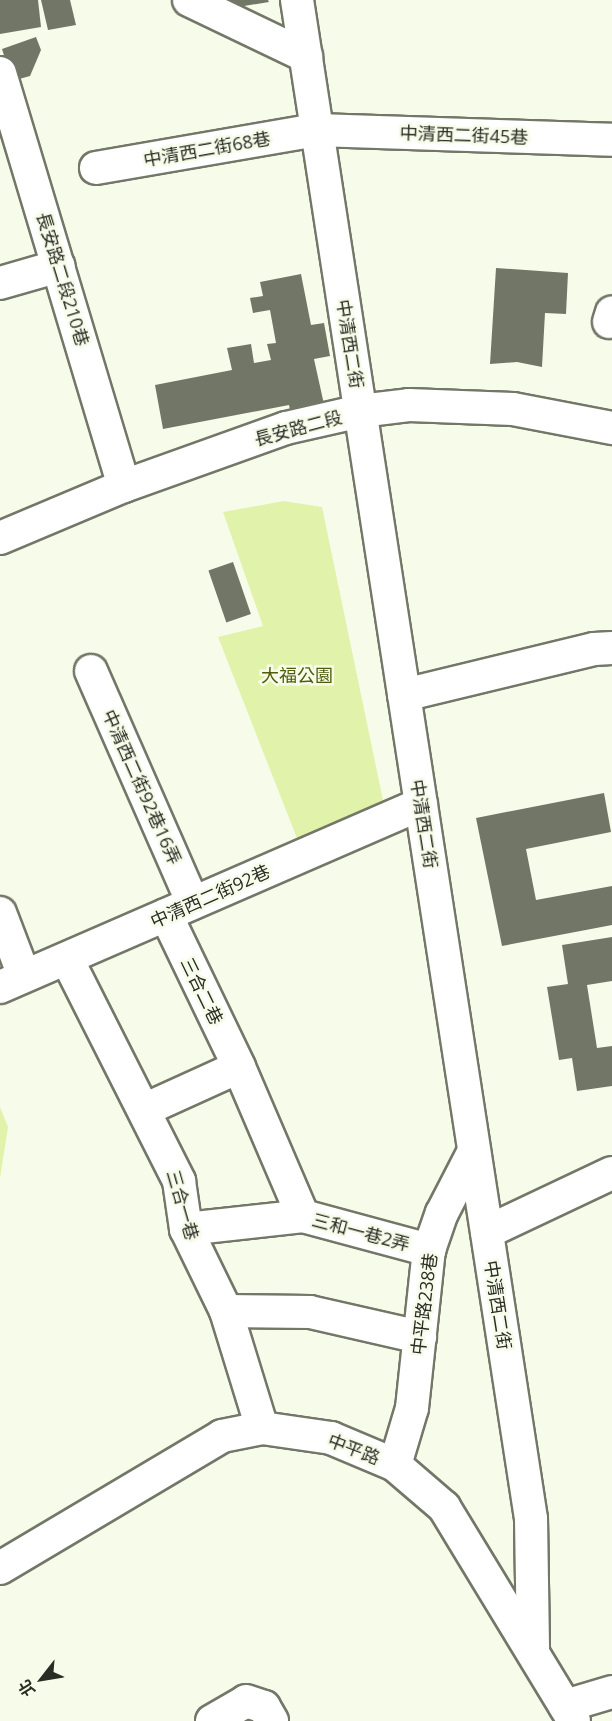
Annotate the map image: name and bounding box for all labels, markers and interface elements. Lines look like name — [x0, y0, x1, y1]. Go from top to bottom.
street label: 中清西二街45巷 — [399, 122, 529, 148]
street label: 中清西二街68巷 — [142, 127, 272, 171]
street label: 長安路二段210巷 — [32, 209, 94, 349]
street label: 中清西二街 — [332, 298, 368, 390]
street label: 長安路二段 — [252, 406, 344, 450]
park label: 大福公園 — [261, 664, 333, 686]
street label: 中清西二街92巷16弄 — [98, 706, 186, 868]
street label: 中清西二街 — [406, 778, 442, 870]
street label: 中清西二街92巷 — [147, 860, 273, 932]
street label: 三合二巷 — [177, 954, 227, 1028]
street label: 三合一巷 — [163, 1167, 203, 1243]
street label: 三和一巷2弄 — [310, 1209, 412, 1255]
street label: 中平路238巷 — [407, 1252, 441, 1356]
street label: 中清西二街 — [480, 1259, 516, 1351]
street label: 中平路 — [325, 1429, 383, 1469]
north arrow — [12, 1649, 72, 1709]
text: 北 — [13, 1676, 40, 1701]

